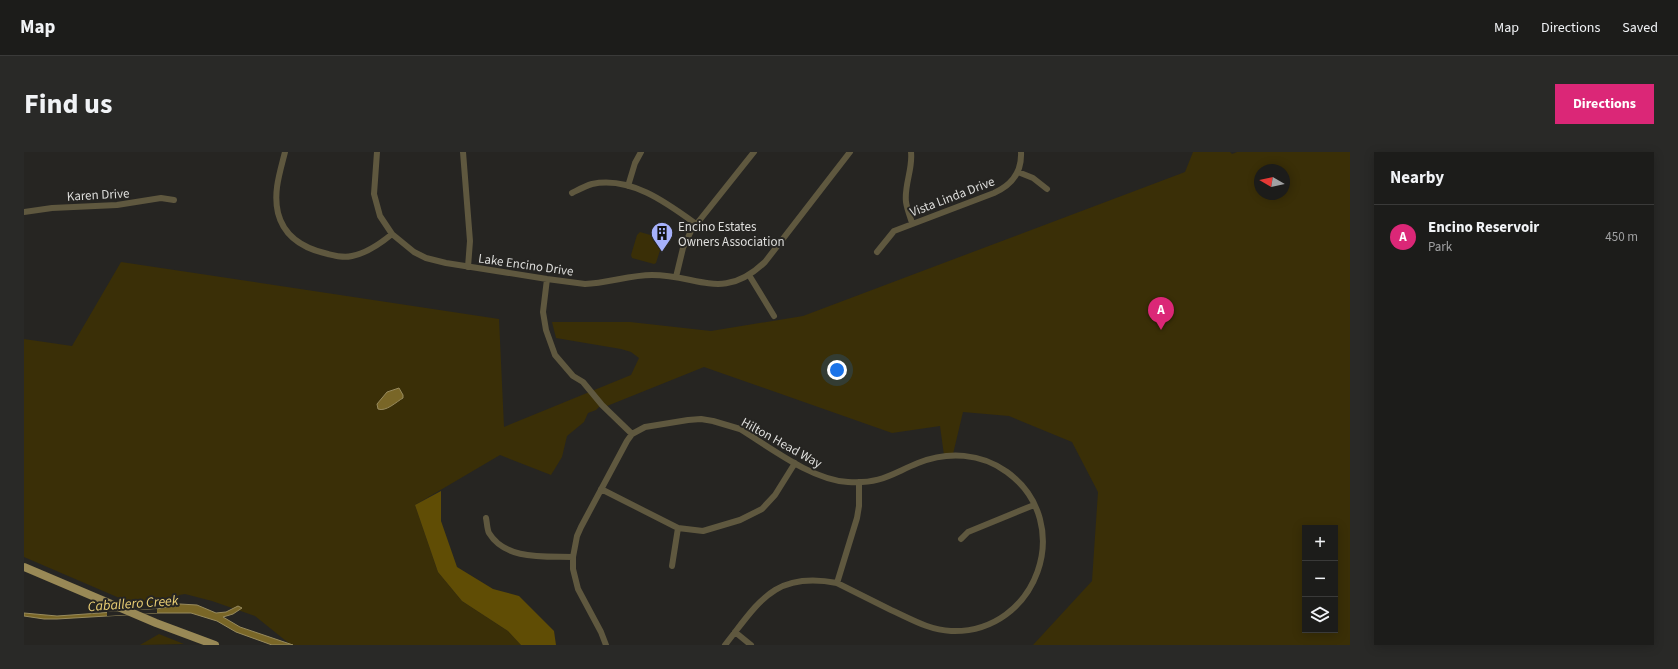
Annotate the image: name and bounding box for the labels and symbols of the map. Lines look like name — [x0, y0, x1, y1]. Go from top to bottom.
north arrow — [1254, 164, 1290, 200]
street label: Vista Linda Drive — [907, 172, 997, 221]
street label: Karen Drive — [66, 184, 130, 206]
place label: Encino Estates Owners Association — [678, 218, 785, 251]
building icon: Encino Estates Owners Association — [649, 220, 675, 253]
street label: Lake Encino Drive — [477, 249, 575, 281]
pin: A — [1148, 297, 1174, 330]
your location — [827, 360, 847, 380]
street label: Hilton Head Way — [738, 413, 825, 472]
water label: Caballero Creek — [87, 591, 179, 617]

